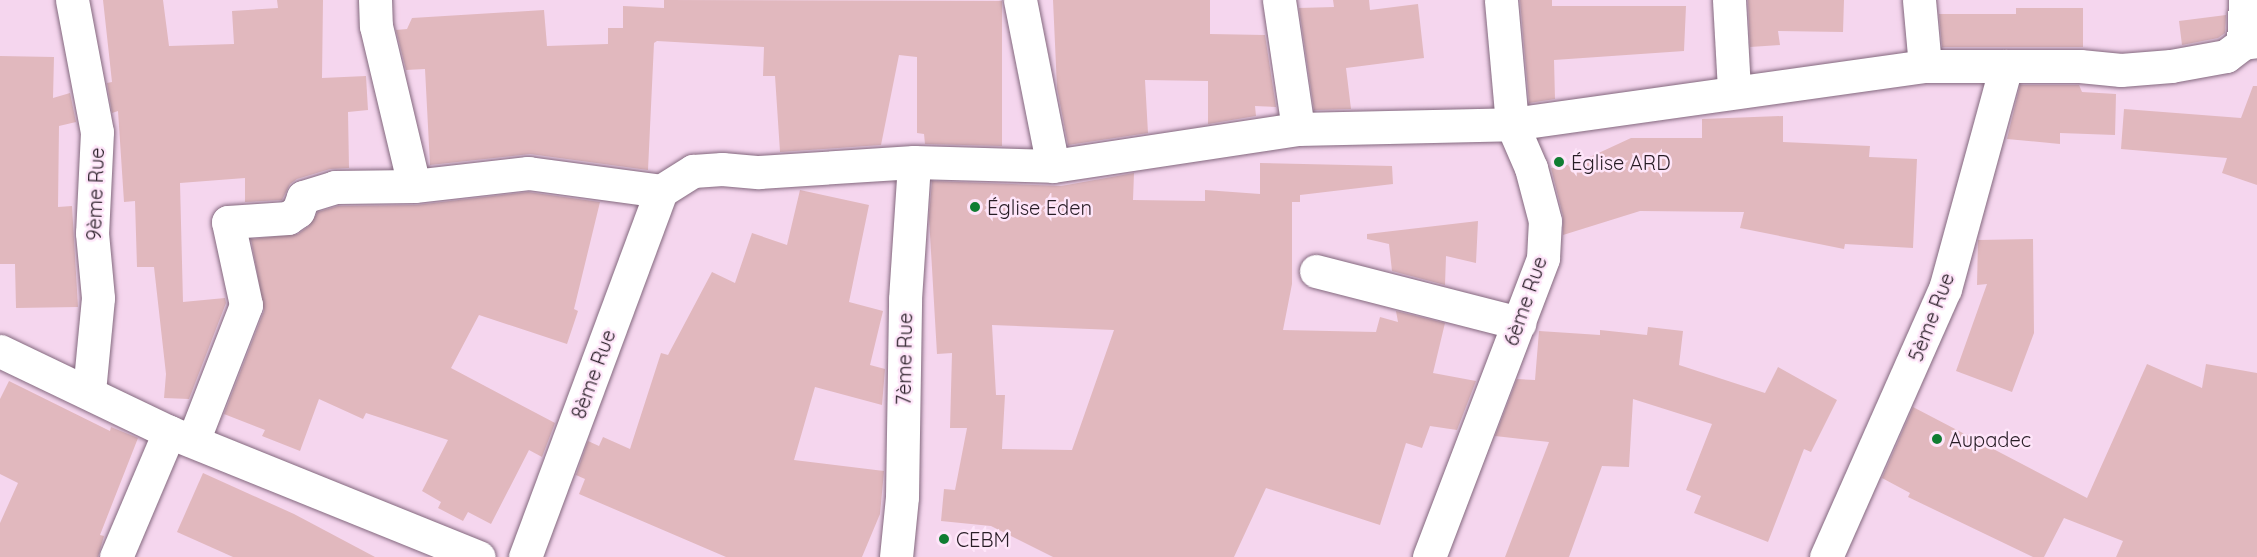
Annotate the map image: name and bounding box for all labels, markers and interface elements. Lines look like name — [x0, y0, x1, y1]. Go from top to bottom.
street label: 9ème Rue — [81, 147, 109, 241]
place label: Église ARD — [1571, 150, 1671, 174]
marker: Église ARD — [1552, 155, 1566, 169]
place label: Église Eden — [987, 195, 1092, 219]
marker: Église Eden — [968, 200, 982, 214]
street label: 6ème Rue — [1499, 253, 1551, 349]
street label: 5ème Rue — [1903, 269, 1959, 365]
street label: 7ème Rue — [891, 313, 917, 405]
street label: 8ème Rue — [566, 326, 620, 422]
place label: Aupadec — [1949, 427, 2031, 451]
marker: Aupadec — [1930, 432, 1944, 446]
place label: CEBM — [956, 527, 1010, 551]
marker: CEBM — [937, 532, 951, 546]

